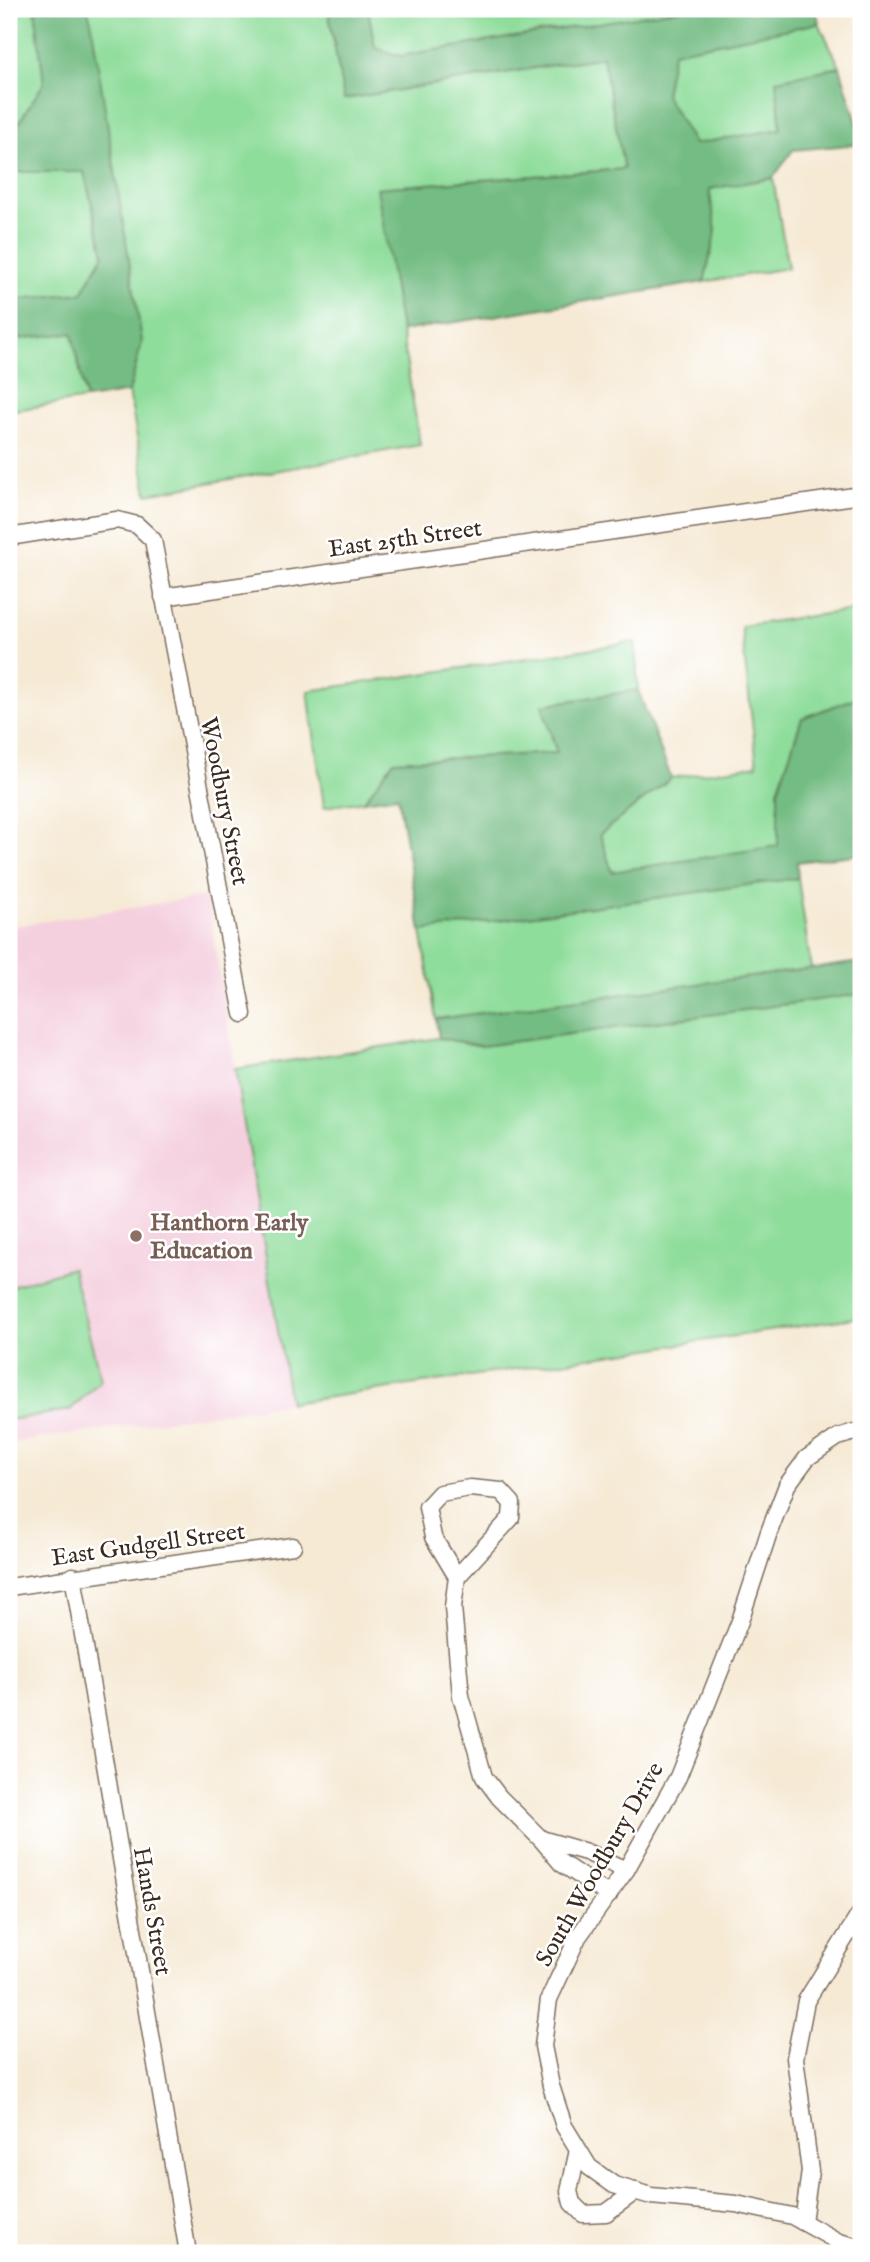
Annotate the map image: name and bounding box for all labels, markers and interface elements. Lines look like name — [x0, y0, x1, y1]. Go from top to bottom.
street label: East 25th Street — [326, 513, 484, 566]
street label: Woodbury Street — [192, 714, 255, 888]
place label: Hanthorn Early Education — [150, 1208, 309, 1267]
marker: Hanthorn Early Education — [128, 1228, 144, 1244]
street label: East Gudgell Street — [49, 1517, 247, 1574]
street label: South Woodbury Drive — [529, 1757, 671, 1973]
street label: Hands Street — [125, 1845, 178, 1978]

